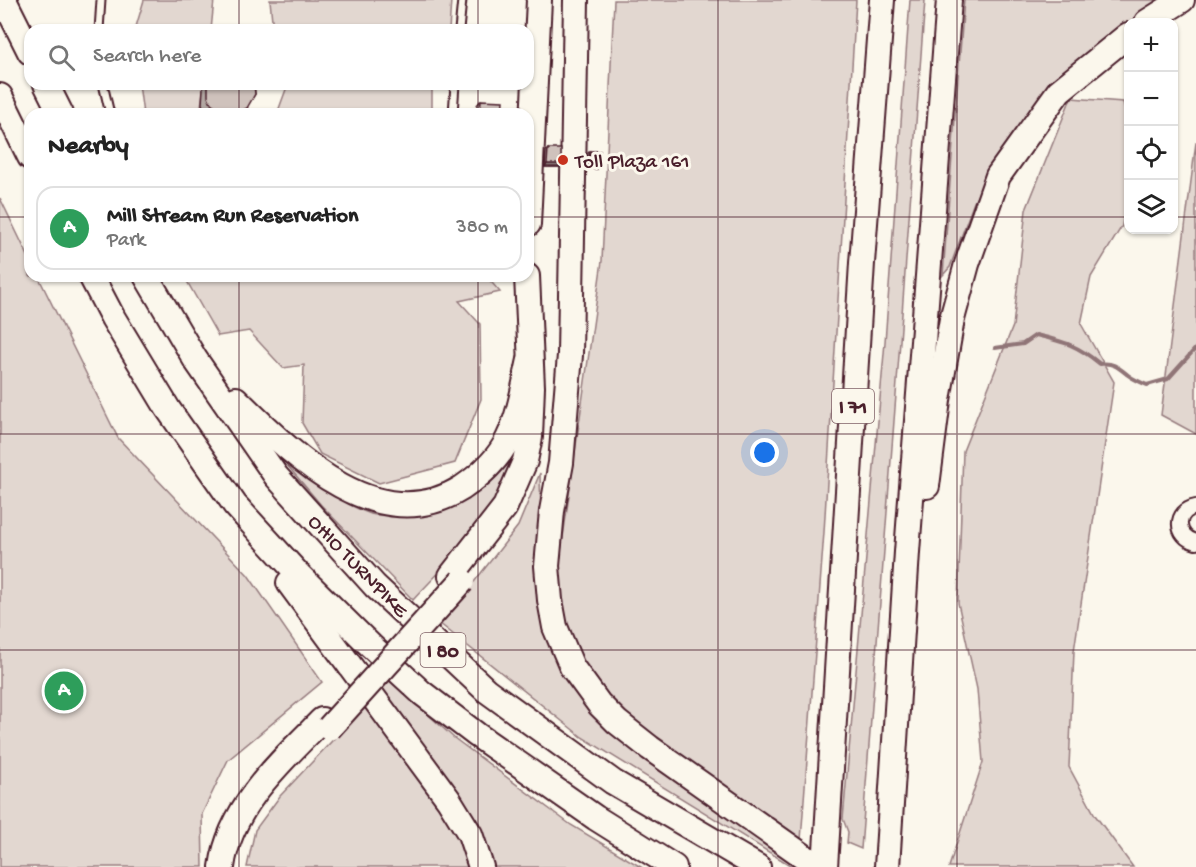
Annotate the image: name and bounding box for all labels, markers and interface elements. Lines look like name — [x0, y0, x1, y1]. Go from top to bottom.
map controls — [1124, 18, 1178, 234]
button: + — [1124, 18, 1178, 72]
search box — [24, 24, 534, 90]
icon: search — [45, 41, 78, 74]
text: Search here — [93, 44, 201, 70]
button: − — [1124, 72, 1178, 126]
button: locate — [1124, 126, 1178, 180]
text: Nearby — [48, 132, 129, 163]
place label: Toll Plaza 161 — [574, 151, 690, 176]
marker: Toll Plaza 161 — [556, 153, 570, 167]
button: layers — [1124, 180, 1178, 234]
text: Mill Stream Run Reservation — [107, 204, 358, 230]
text: A — [64, 217, 75, 240]
text: 380 m — [456, 217, 508, 240]
text: Park — [107, 230, 145, 253]
road number: I 71 — [832, 389, 874, 423]
your location — [750, 438, 779, 467]
street label: OHIO TURNPIKE — [301, 511, 412, 625]
road number: I 80 — [420, 633, 466, 667]
pin: A — [44, 668, 84, 714]

